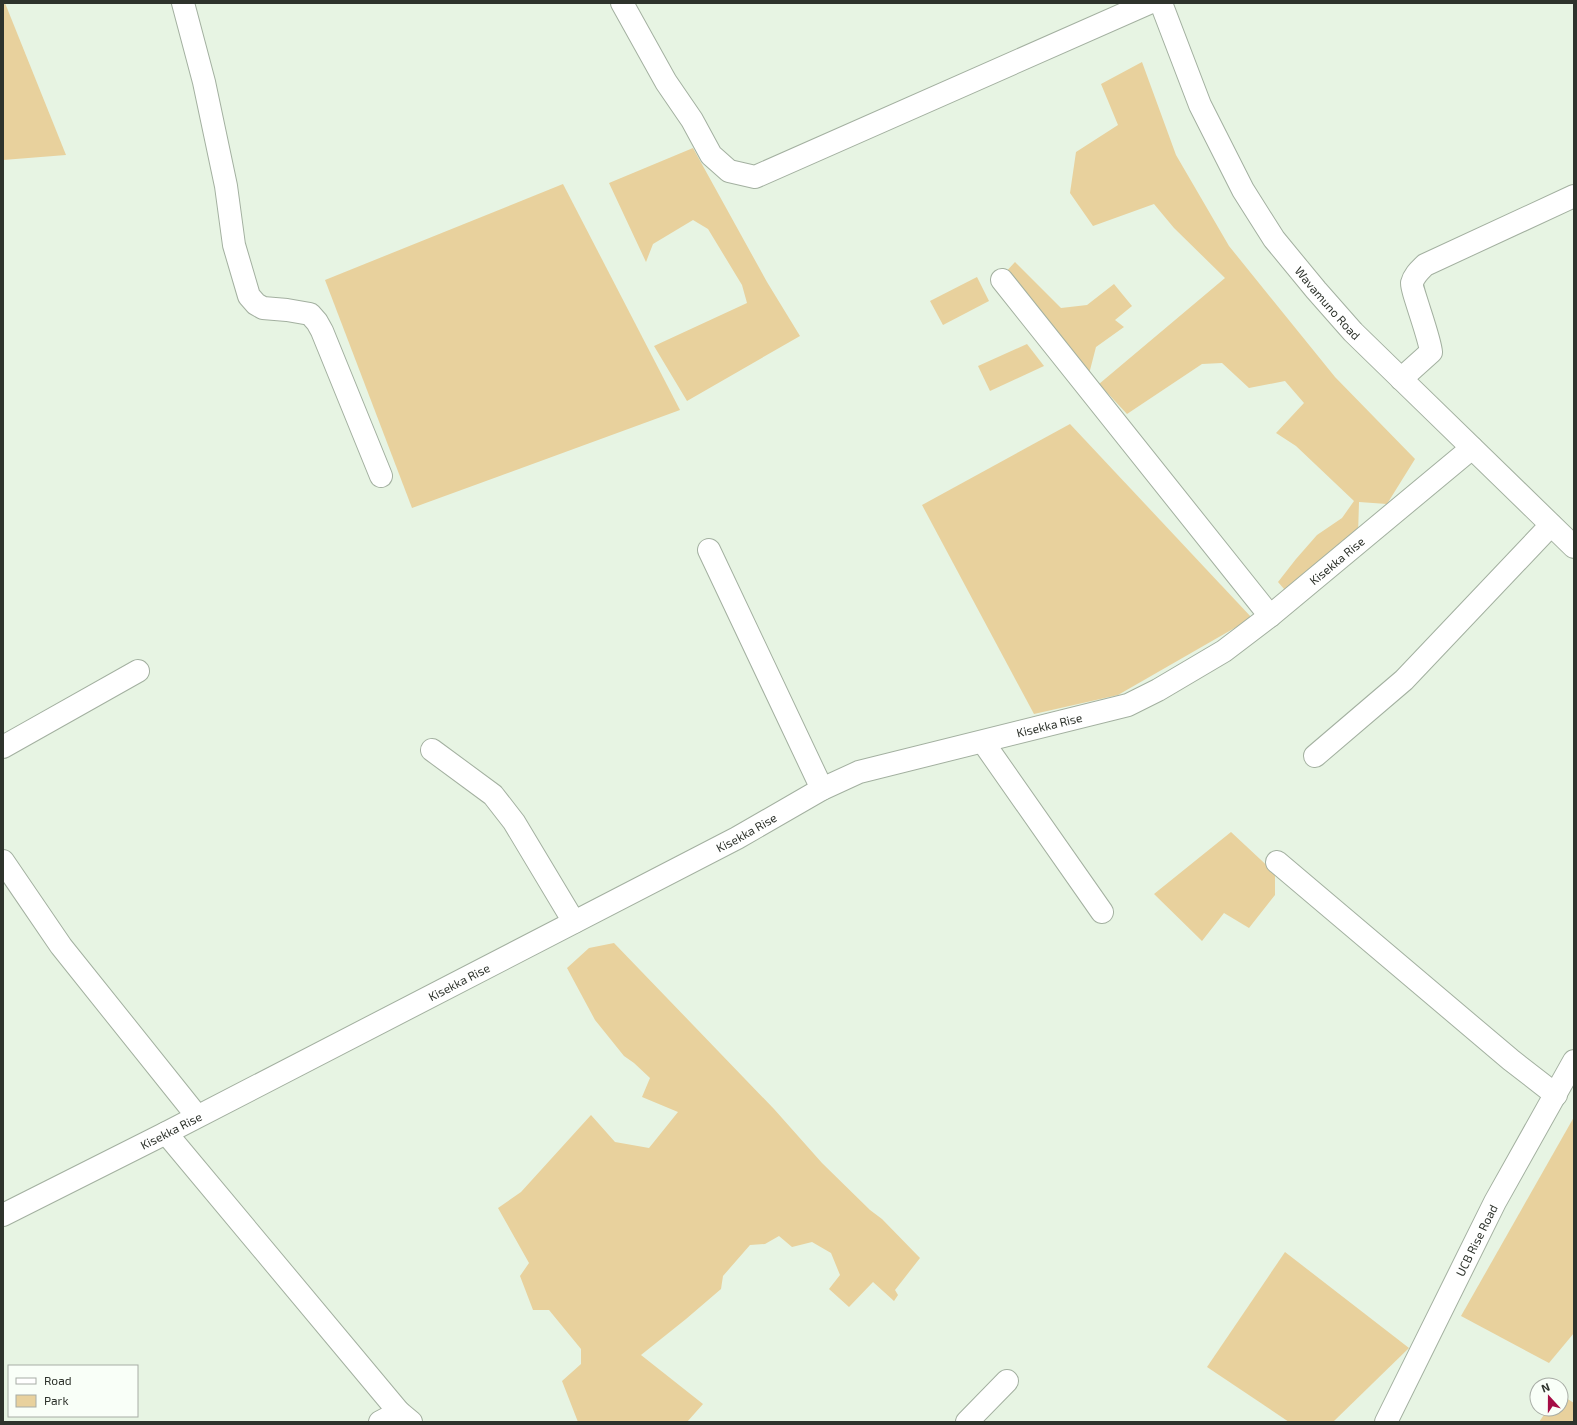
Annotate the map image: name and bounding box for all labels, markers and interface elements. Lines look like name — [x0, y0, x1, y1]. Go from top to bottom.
street label: Wavamuno Road — [1292, 263, 1363, 342]
street label: Kisekka Rise — [1306, 534, 1367, 587]
street label: Kisekka Rise — [1015, 710, 1083, 740]
street label: Kisekka Rise — [714, 810, 779, 855]
street label: Kisekka Rise — [426, 960, 492, 1003]
street label: Kisekka Rise — [138, 1109, 204, 1152]
street label: UCB Rise Road — [1452, 1202, 1500, 1278]
legend — [8, 1365, 138, 1417]
text: Road — [44, 1373, 72, 1387]
north arrow — [1529, 1377, 1569, 1417]
text: N — [1539, 1380, 1551, 1395]
text: Park — [44, 1393, 69, 1407]

